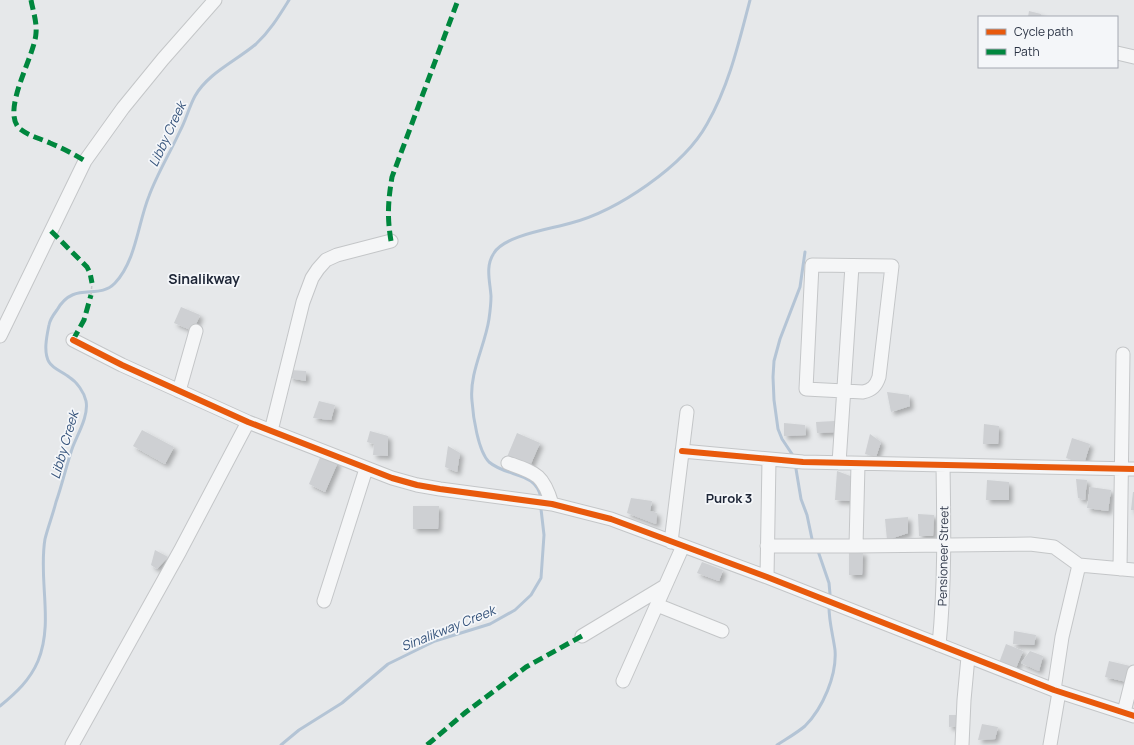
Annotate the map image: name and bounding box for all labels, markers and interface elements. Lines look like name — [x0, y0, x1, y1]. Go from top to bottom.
legend — [978, 16, 1118, 68]
text: Cycle path — [1014, 23, 1073, 40]
text: Path — [1014, 43, 1040, 60]
water label: Libby Creek — [144, 96, 191, 169]
district label: Sinalikway — [168, 269, 240, 288]
water label: Libby Creek — [46, 407, 83, 481]
district label: Purok 3 — [706, 489, 752, 507]
street label: Pensioneer Street — [934, 505, 952, 606]
water label: Sinalikway Creek — [398, 600, 500, 655]

